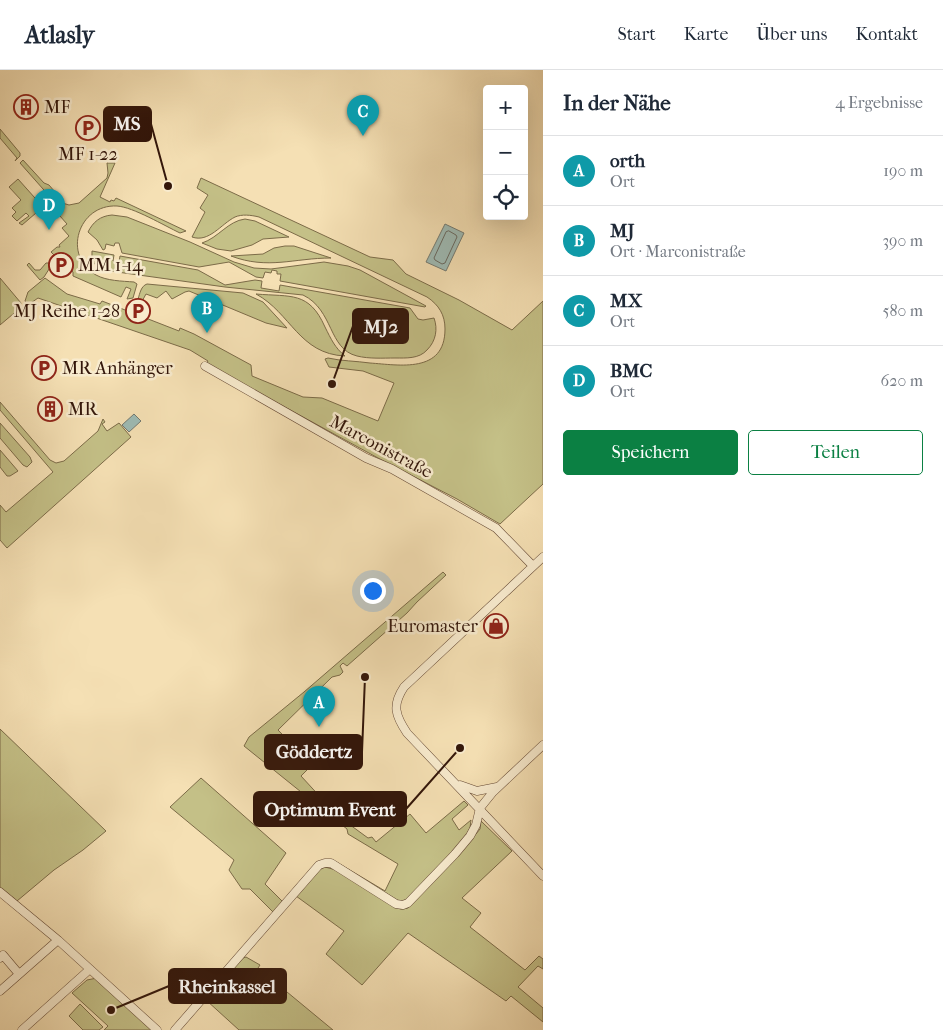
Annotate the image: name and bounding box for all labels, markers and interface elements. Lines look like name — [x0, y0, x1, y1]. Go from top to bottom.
text: Atlasly — [25, 21, 94, 49]
text: Start — [617, 24, 656, 45]
text: Karte — [684, 24, 728, 45]
text: Über uns — [756, 24, 827, 45]
text: Kontakt — [855, 24, 918, 45]
map controls — [483, 85, 528, 220]
button: + — [483, 85, 528, 130]
text: In der Nähe — [563, 91, 671, 115]
text: 4 Ergebnisse — [835, 93, 923, 112]
building icon: MF — [13, 94, 39, 120]
pin: C — [347, 95, 379, 136]
place label: MF — [44, 97, 70, 118]
callout: MS — [104, 107, 151, 141]
text: MS — [112, 113, 141, 135]
parking icon: MF 1-22 — [75, 115, 101, 141]
button: − — [483, 130, 528, 175]
place label: MF 1-22 — [58, 144, 118, 165]
text: orth — [610, 150, 645, 172]
text: A — [574, 161, 584, 180]
text: 190 m — [883, 161, 923, 180]
text: Ort — [610, 172, 635, 191]
button: locate — [483, 175, 528, 220]
pin: D — [33, 189, 65, 230]
text: MJ — [610, 220, 635, 242]
text: B — [574, 231, 584, 250]
text: 390 m — [882, 231, 923, 250]
text: Ort · Marconistraße — [610, 242, 746, 261]
parking icon: MM 1-14 — [48, 252, 74, 278]
place label: MM 1-14 — [78, 255, 143, 276]
text: MX — [610, 290, 642, 312]
pin: B — [191, 292, 223, 333]
parking icon: MJ Reihe 1-28 — [125, 298, 151, 324]
place label: MJ Reihe 1-28 — [14, 301, 120, 322]
text: C — [574, 301, 584, 320]
text: 580 m — [882, 301, 923, 320]
callout: MJ2 — [353, 309, 408, 343]
text: Ort — [610, 312, 635, 331]
text: MJ2 — [363, 316, 398, 338]
parking icon: MR Anhänger — [31, 355, 57, 381]
place label: MR Anhänger — [62, 358, 173, 379]
text: BMC — [610, 360, 652, 382]
text: D — [573, 371, 585, 390]
text: 620 m — [881, 371, 923, 390]
text: Ort — [610, 382, 635, 401]
building icon: MR — [37, 396, 63, 422]
place label: MR — [68, 399, 98, 420]
street label: Marconistraße — [326, 411, 436, 483]
button: Speichern — [563, 430, 738, 475]
button: Teilen — [748, 430, 923, 475]
your location — [360, 578, 386, 604]
shop icon: Euromaster — [483, 613, 509, 639]
place label: Euromaster — [387, 616, 478, 637]
pin: A — [303, 686, 335, 727]
callout: Göddertz — [265, 735, 362, 769]
text: Göddertz — [276, 741, 353, 763]
callout: Optimum Event — [254, 792, 406, 826]
text: Optimum Event — [264, 799, 396, 821]
callout: Rheinkassel — [169, 969, 286, 1003]
text: Rheinkassel — [178, 976, 276, 998]

